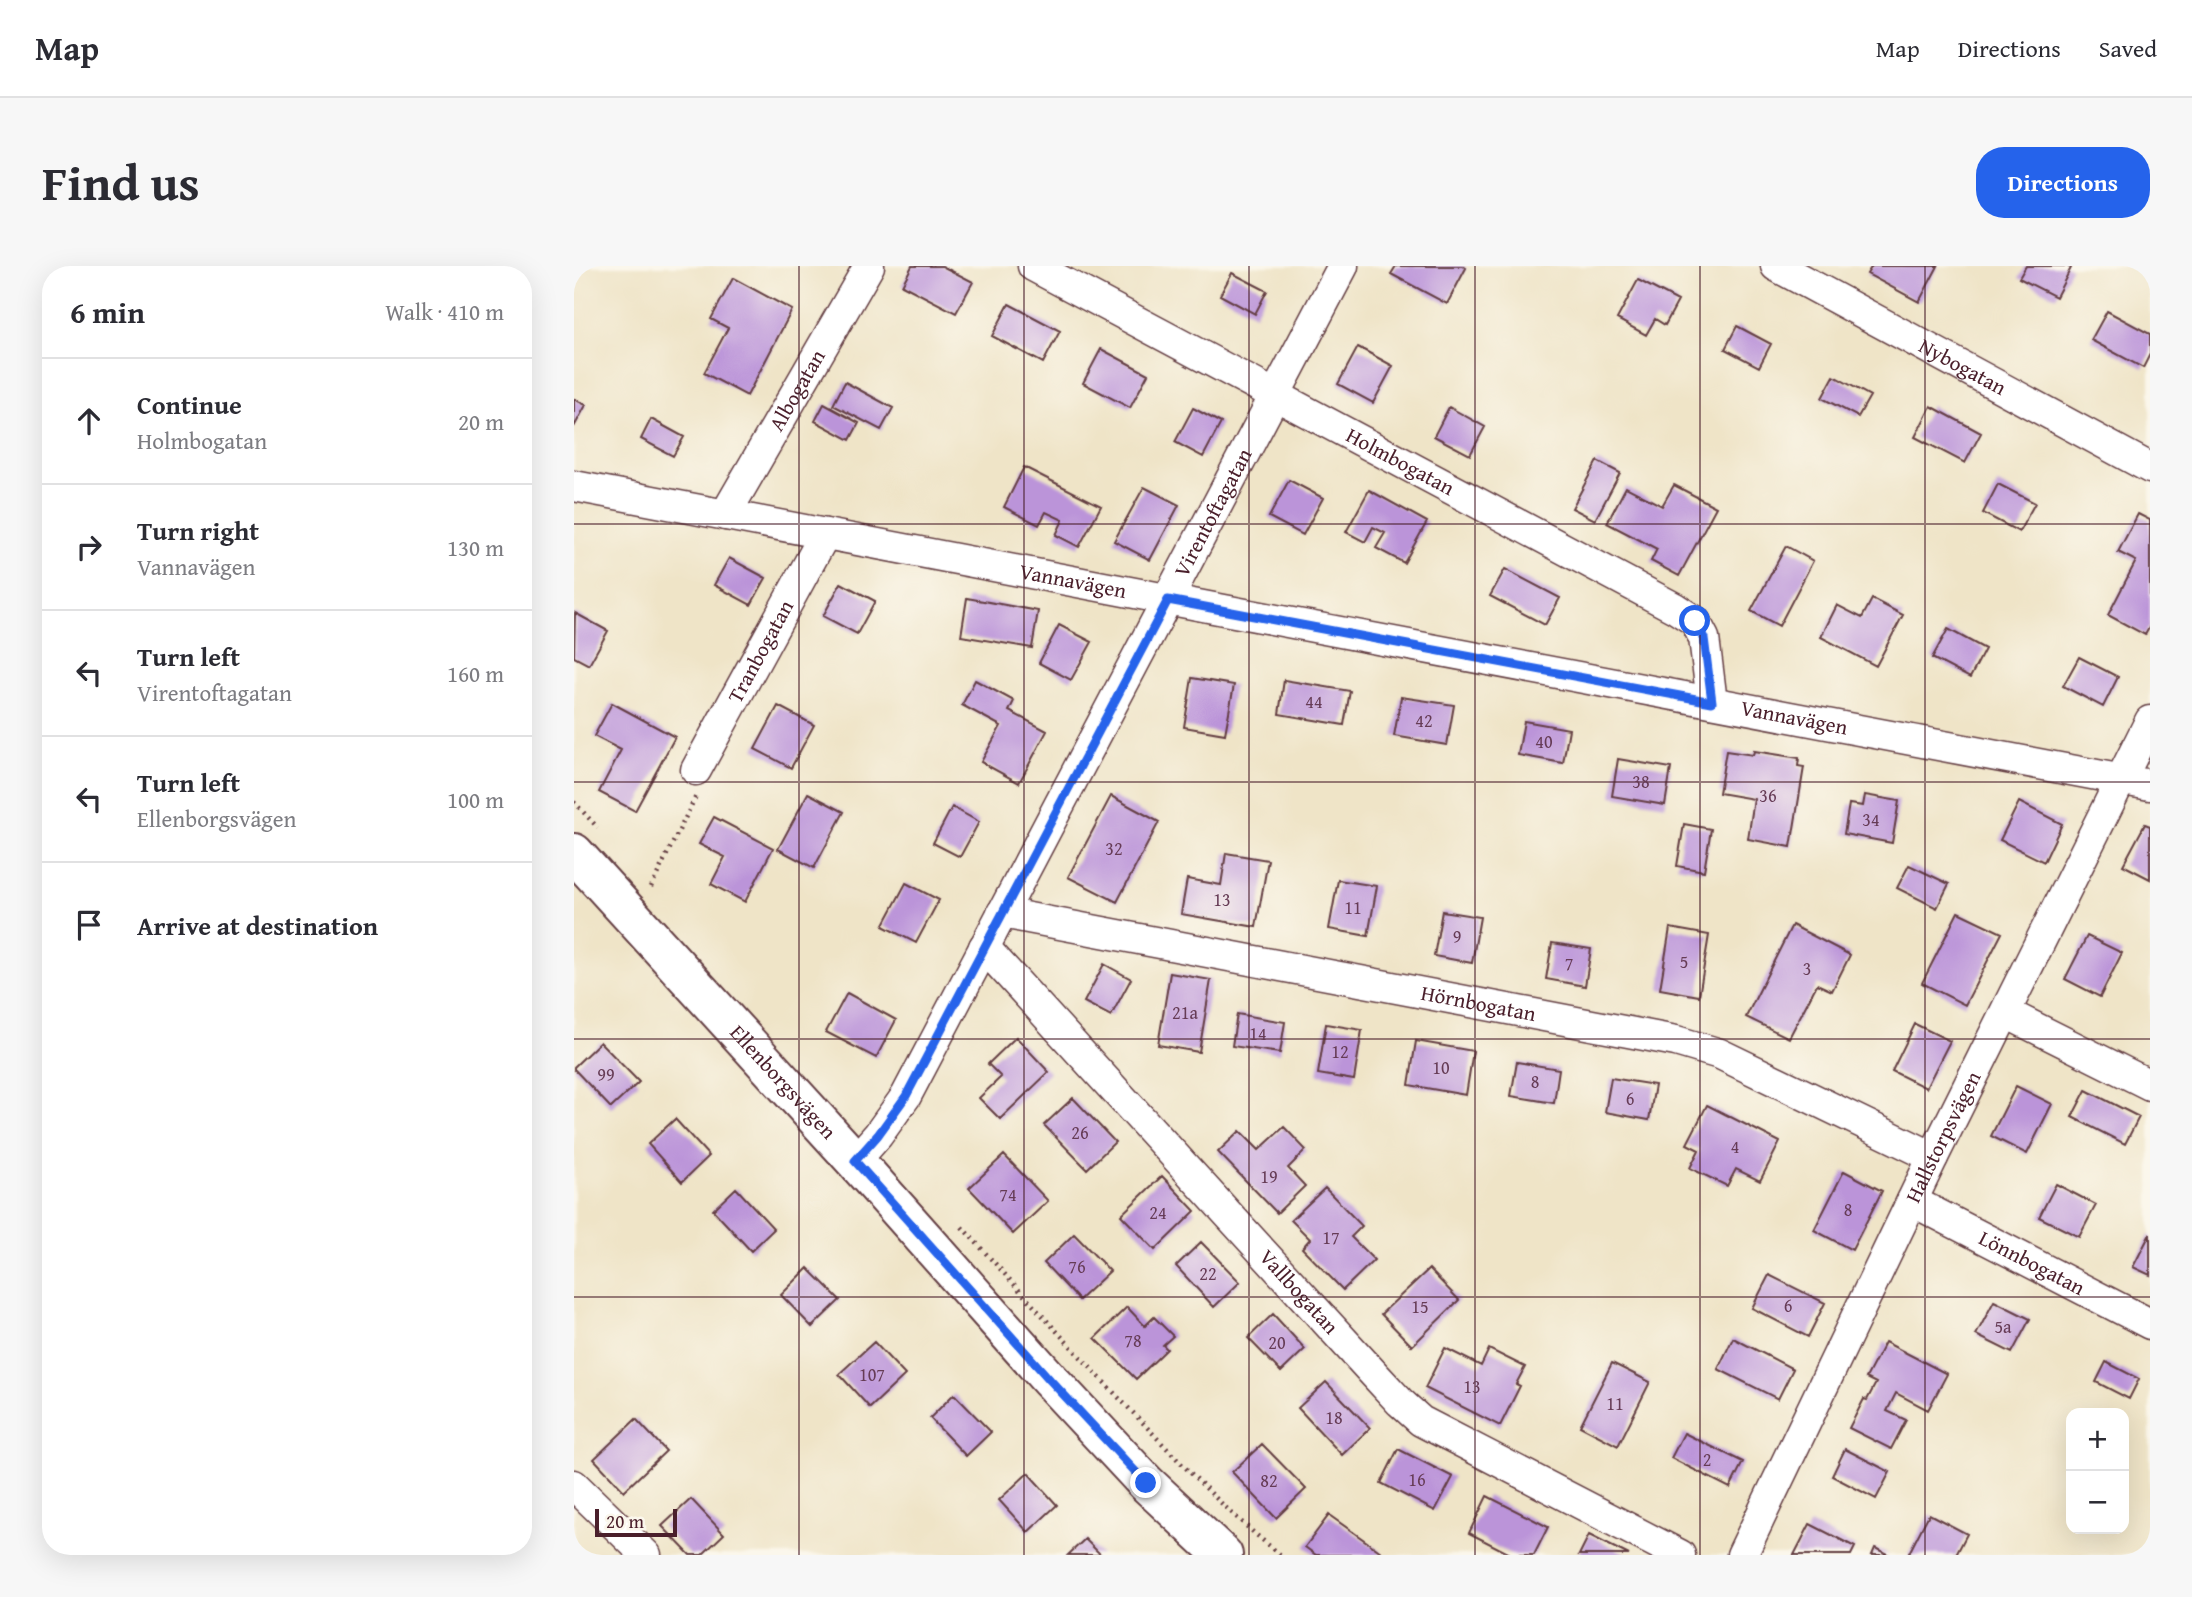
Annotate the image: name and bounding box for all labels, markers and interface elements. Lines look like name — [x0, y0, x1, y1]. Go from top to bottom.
text: Map — [35, 24, 99, 72]
text: Map — [1876, 31, 1920, 66]
text: Directions — [1958, 31, 2061, 66]
text: Saved — [2099, 31, 2157, 66]
text: Find us — [42, 146, 200, 218]
button: Directions — [1976, 147, 2150, 218]
text: 6 min — [70, 290, 145, 334]
text: Walk · 410 m — [385, 295, 504, 328]
street label: Nybogatan — [1913, 330, 2012, 403]
street label: Albogatan — [761, 343, 833, 437]
text: Continue — [137, 385, 242, 424]
icon: ahead — [70, 402, 108, 440]
text: 20 m — [458, 405, 504, 438]
street label: Holmbogatan — [1341, 420, 1460, 503]
text: Holmbogatan — [137, 424, 267, 457]
street label: Virentoftagatan — [1166, 442, 1259, 582]
text: Turn right — [137, 511, 259, 550]
icon: right — [70, 528, 108, 566]
text: 130 m — [447, 531, 504, 564]
text: Vannavägen — [137, 550, 255, 583]
street label: Vannavägen — [1017, 555, 1129, 606]
street label: Tranbogatan — [720, 594, 801, 708]
route start — [1679, 605, 1710, 636]
text: Turn left — [137, 637, 240, 676]
icon: left — [70, 654, 108, 692]
text: 160 m — [447, 657, 504, 690]
text: Virentoftagatan — [137, 676, 292, 709]
house number: 44 — [1305, 688, 1323, 715]
street label: Vannavägen — [1738, 692, 1851, 743]
house number: 42 — [1415, 707, 1433, 734]
house number: 40 — [1535, 728, 1553, 755]
text: Turn left — [137, 763, 240, 802]
house number: 38 — [1632, 768, 1650, 795]
icon: left — [70, 780, 108, 818]
house number: 36 — [1759, 782, 1777, 809]
text: 100 m — [447, 783, 504, 816]
text: Ellenborgsvägen — [137, 802, 296, 835]
house number: 34 — [1862, 806, 1880, 833]
house number: 32 — [1105, 835, 1123, 862]
house number: 13 — [1213, 886, 1231, 913]
house number: 11 — [1344, 894, 1362, 921]
icon: arrive — [70, 906, 108, 944]
text: Arrive at destination — [137, 906, 378, 945]
house number: 9 — [1453, 923, 1461, 950]
house number: 5 — [1680, 948, 1688, 975]
house number: 7 — [1565, 950, 1573, 977]
house number: 3 — [1803, 955, 1811, 982]
street label: Hörnbogatan — [1419, 977, 1539, 1029]
house number: 21a — [1172, 999, 1198, 1026]
street label: Ellenborgsvägen — [723, 1017, 844, 1146]
house number: 14 — [1249, 1020, 1267, 1047]
house number: 12 — [1331, 1038, 1349, 1065]
house number: 10 — [1432, 1054, 1450, 1081]
house number: 99 — [597, 1061, 615, 1088]
street label: Hallstorpsvägen — [1897, 1065, 1988, 1208]
house number: 8 — [1531, 1068, 1539, 1095]
house number: 6 — [1626, 1085, 1634, 1112]
house number: 26 — [1071, 1119, 1089, 1146]
house number: 4 — [1731, 1133, 1739, 1160]
house number: 19 — [1260, 1163, 1278, 1190]
house number: 74 — [999, 1181, 1017, 1208]
house number: 8 — [1844, 1196, 1852, 1223]
house number: 24 — [1149, 1199, 1167, 1226]
street label: Lönnbogatan — [1974, 1222, 2091, 1303]
house number: 17 — [1322, 1224, 1340, 1251]
street label: Vallbogatan — [1252, 1242, 1346, 1341]
house number: 76 — [1068, 1253, 1086, 1280]
house number: 22 — [1199, 1260, 1217, 1287]
house number: 6 — [1784, 1292, 1792, 1319]
house number: 15 — [1411, 1293, 1429, 1320]
house number: 5a — [1994, 1313, 2012, 1340]
house number: 78 — [1124, 1327, 1142, 1354]
house number: 20 — [1268, 1329, 1286, 1356]
house number: 107 — [859, 1361, 885, 1388]
house number: 13 — [1463, 1373, 1481, 1400]
house number: 11 — [1606, 1390, 1624, 1417]
house number: 18 — [1325, 1404, 1343, 1431]
map controls — [2066, 1408, 2129, 1534]
button: + — [2066, 1408, 2129, 1471]
house number: 2 — [1703, 1446, 1711, 1473]
house number: 16 — [1408, 1466, 1426, 1493]
route end — [1130, 1467, 1161, 1498]
house number: 82 — [1260, 1467, 1278, 1494]
button: − — [2066, 1471, 2129, 1534]
scale bar — [595, 1506, 677, 1538]
text: 20 m — [606, 1507, 644, 1535]

